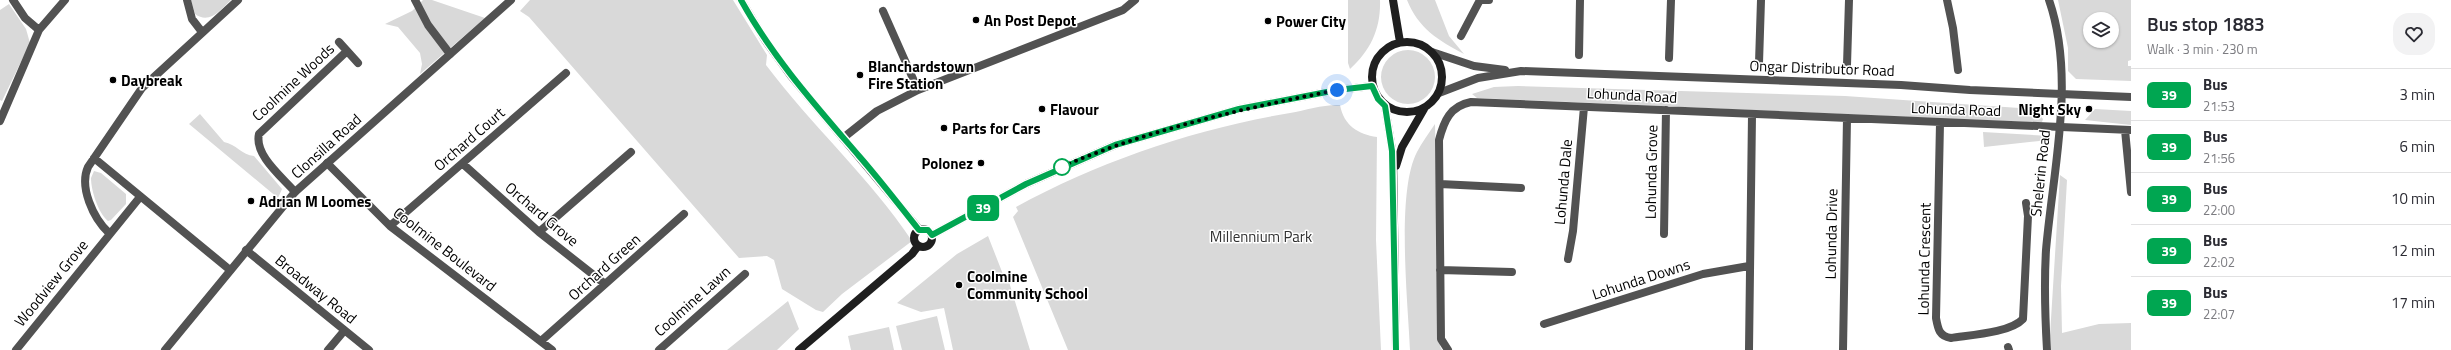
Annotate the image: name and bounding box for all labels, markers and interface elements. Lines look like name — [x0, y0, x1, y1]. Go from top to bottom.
place label: An Post Depot — [984, 9, 1077, 32]
text: Bus stop 1883 — [2147, 9, 2265, 38]
place label: Power City — [1276, 10, 1346, 33]
map controls — [2083, 12, 2119, 48]
button: layers — [2083, 12, 2119, 48]
button: heart — [2393, 13, 2435, 55]
marker: An Post Depot — [971, 15, 981, 25]
marker: Power City — [1263, 16, 1273, 26]
street label: Coolmine Woods — [246, 37, 340, 126]
text: Walk · 3 min · 230 m — [2147, 39, 2258, 59]
street label: Ongar Distributor Road — [1749, 54, 1895, 82]
place label: Blanchardstown Fire Station — [868, 55, 974, 95]
place label: Daybreak — [121, 69, 183, 92]
marker: Blanchardstown Fire Station — [855, 70, 865, 80]
text: Bus — [2203, 73, 2228, 96]
marker: Daybreak — [108, 75, 118, 85]
your location — [1327, 80, 1347, 100]
street label: Lohunda Road — [1586, 81, 1678, 109]
text: 3 min — [2399, 83, 2435, 106]
text: 39 — [2161, 84, 2177, 105]
street label: Lohunda Road — [1910, 96, 2002, 122]
text: 21:53 — [2203, 96, 2235, 116]
place label: Flavour — [1050, 98, 1099, 121]
place label: Night Sky — [2018, 98, 2081, 121]
street label: Orchard Court — [428, 101, 510, 176]
marker: Flavour — [1037, 104, 1047, 114]
marker: Night Sky — [2084, 104, 2094, 114]
street label: Clonsilla Road — [286, 108, 366, 184]
place label: Parts for Cars — [952, 117, 1040, 140]
marker: Parts for Cars — [939, 123, 949, 133]
street label: Lohunda Grove — [1639, 125, 1663, 219]
text: Bus — [2203, 125, 2228, 148]
street label: Shelerin Road — [2024, 128, 2056, 218]
text: 6 min — [2399, 135, 2435, 158]
text: 39 — [2161, 136, 2177, 157]
street label: Lohunda Dale — [1548, 138, 1578, 226]
text: 21:56 — [2203, 148, 2235, 168]
place label: Polonez — [921, 152, 973, 175]
marker: Polonez — [976, 158, 986, 168]
unlabelled marker — [1053, 158, 1071, 176]
street label: Orchard Grove — [500, 176, 584, 252]
text: Bus — [2203, 177, 2228, 200]
text: 10 min — [2391, 187, 2435, 210]
street label: Lohunda Drive — [1819, 188, 1843, 280]
text: 39 — [2161, 188, 2177, 209]
place label: Adrian M Loomes — [259, 190, 371, 213]
line badge: 39 — [965, 195, 1001, 221]
marker: Adrian M Loomes — [246, 196, 256, 206]
text: 39 — [975, 197, 991, 218]
text: 22:00 — [2203, 200, 2235, 220]
street label: Coolmine Boulevard — [388, 201, 502, 297]
street label: Lohunda Crescent — [1912, 202, 1936, 316]
park label: Millennium Park — [1210, 225, 1312, 248]
street label: Orchard Green — [563, 228, 645, 306]
text: Bus — [2203, 229, 2228, 252]
street label: Woodview Grove — [9, 234, 93, 332]
text: 12 min — [2391, 239, 2435, 262]
text: 39 — [2161, 240, 2177, 261]
street label: Broadway Road — [270, 249, 362, 329]
street label: Lohunda Downs — [1589, 252, 1693, 306]
text: 22:02 — [2203, 252, 2235, 272]
street label: Coolmine Lawn — [649, 260, 735, 342]
place label: Coolmine Community School — [967, 265, 1088, 305]
marker: Coolmine Community School — [954, 280, 964, 290]
text: Bus — [2203, 281, 2228, 304]
text: 17 min — [2391, 291, 2435, 314]
text: 39 — [2161, 292, 2177, 313]
text: 22:07 — [2203, 304, 2235, 324]

